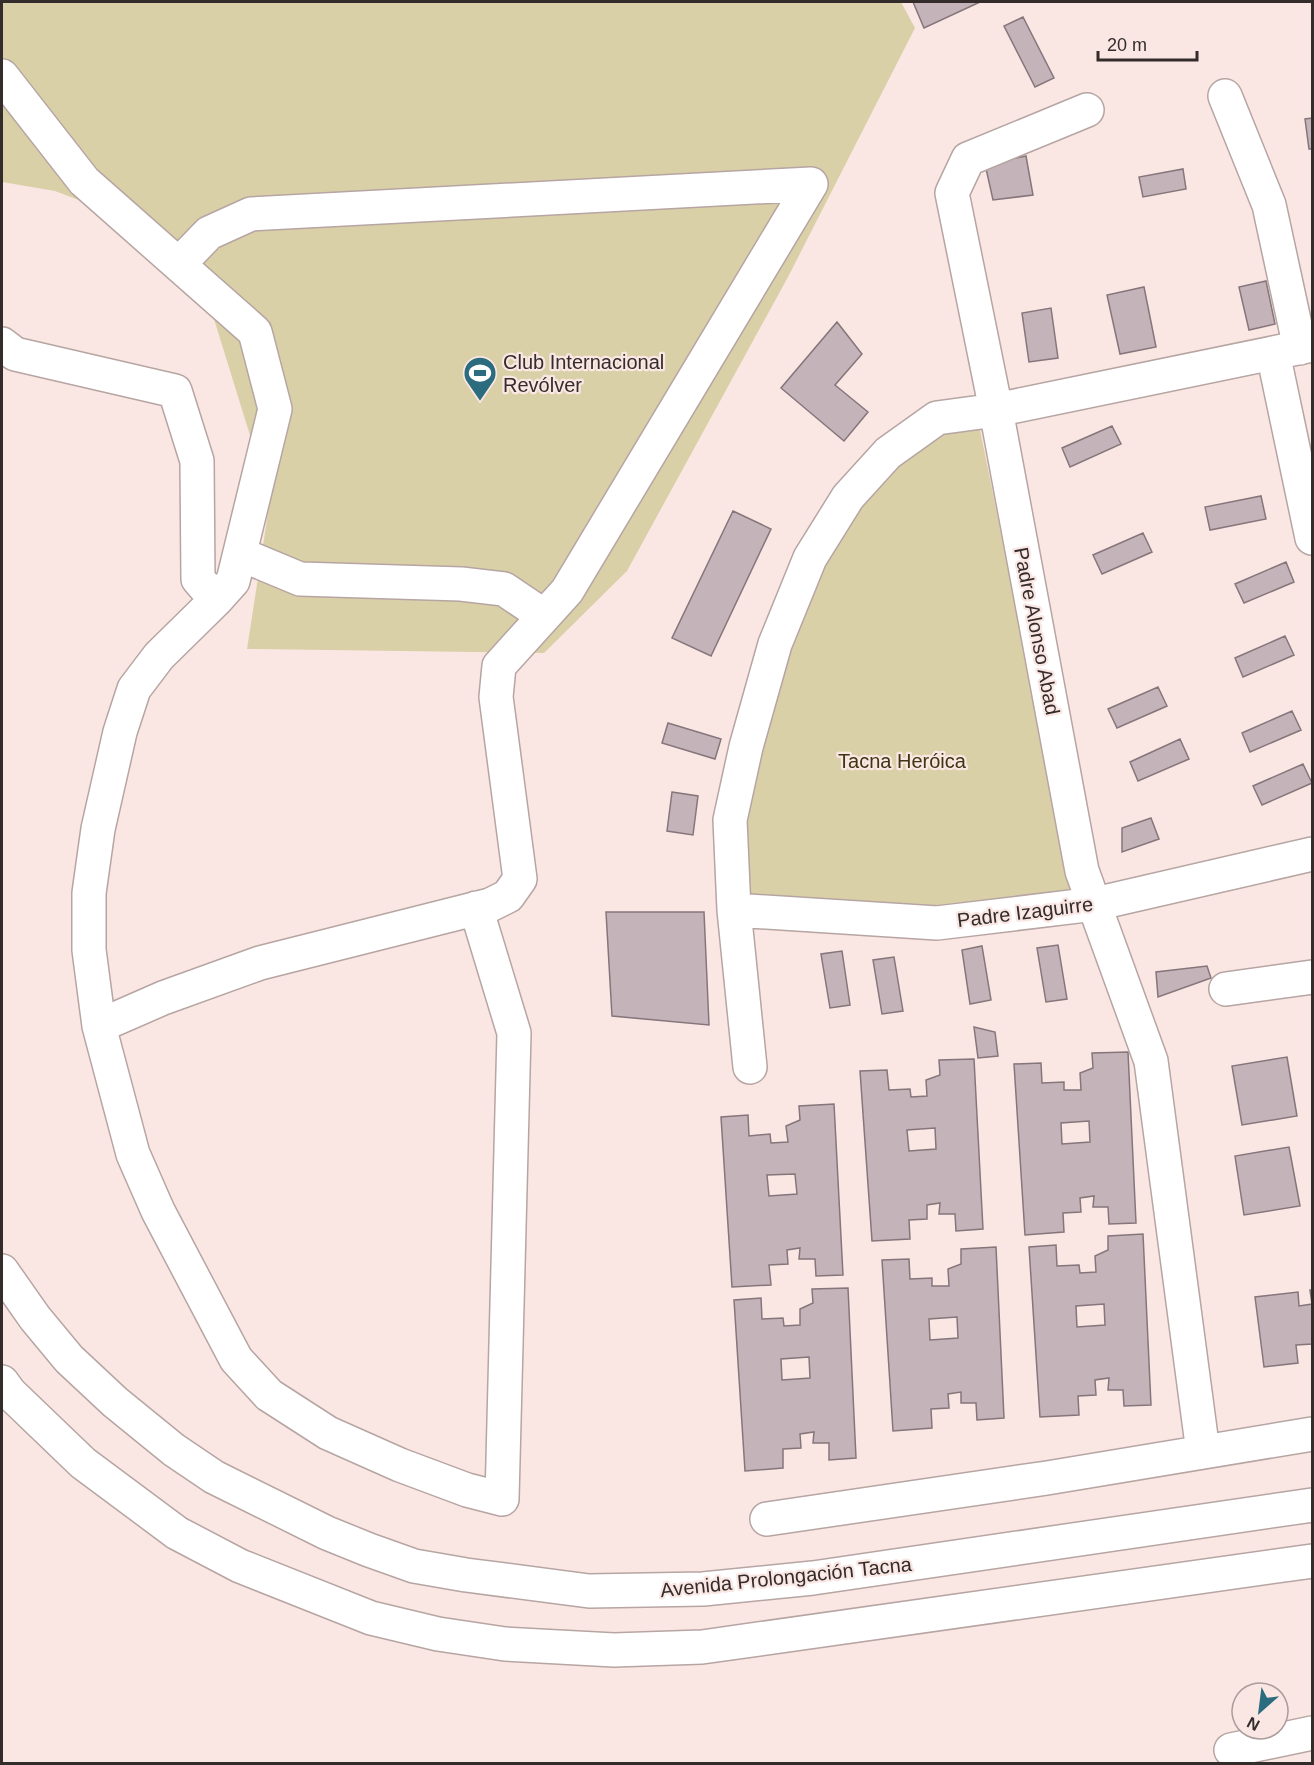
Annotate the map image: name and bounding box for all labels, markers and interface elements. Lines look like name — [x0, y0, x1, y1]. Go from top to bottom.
scale bar — [1098, 24, 1197, 62]
text: 20 m — [1107, 35, 1147, 55]
place label: Club Internacional Revólver — [503, 351, 664, 396]
sports icon: Club Internacional Revólver — [462, 355, 498, 402]
street label: Padre Alonso Abad — [1010, 545, 1064, 717]
park label: Tacna Heróica — [838, 750, 967, 772]
street label: Padre Izaguirre — [956, 893, 1094, 931]
street label: Avenida Prolongación Tacna — [659, 1553, 914, 1601]
north arrow — [1230, 1681, 1290, 1741]
text: N — [1244, 1714, 1262, 1734]

